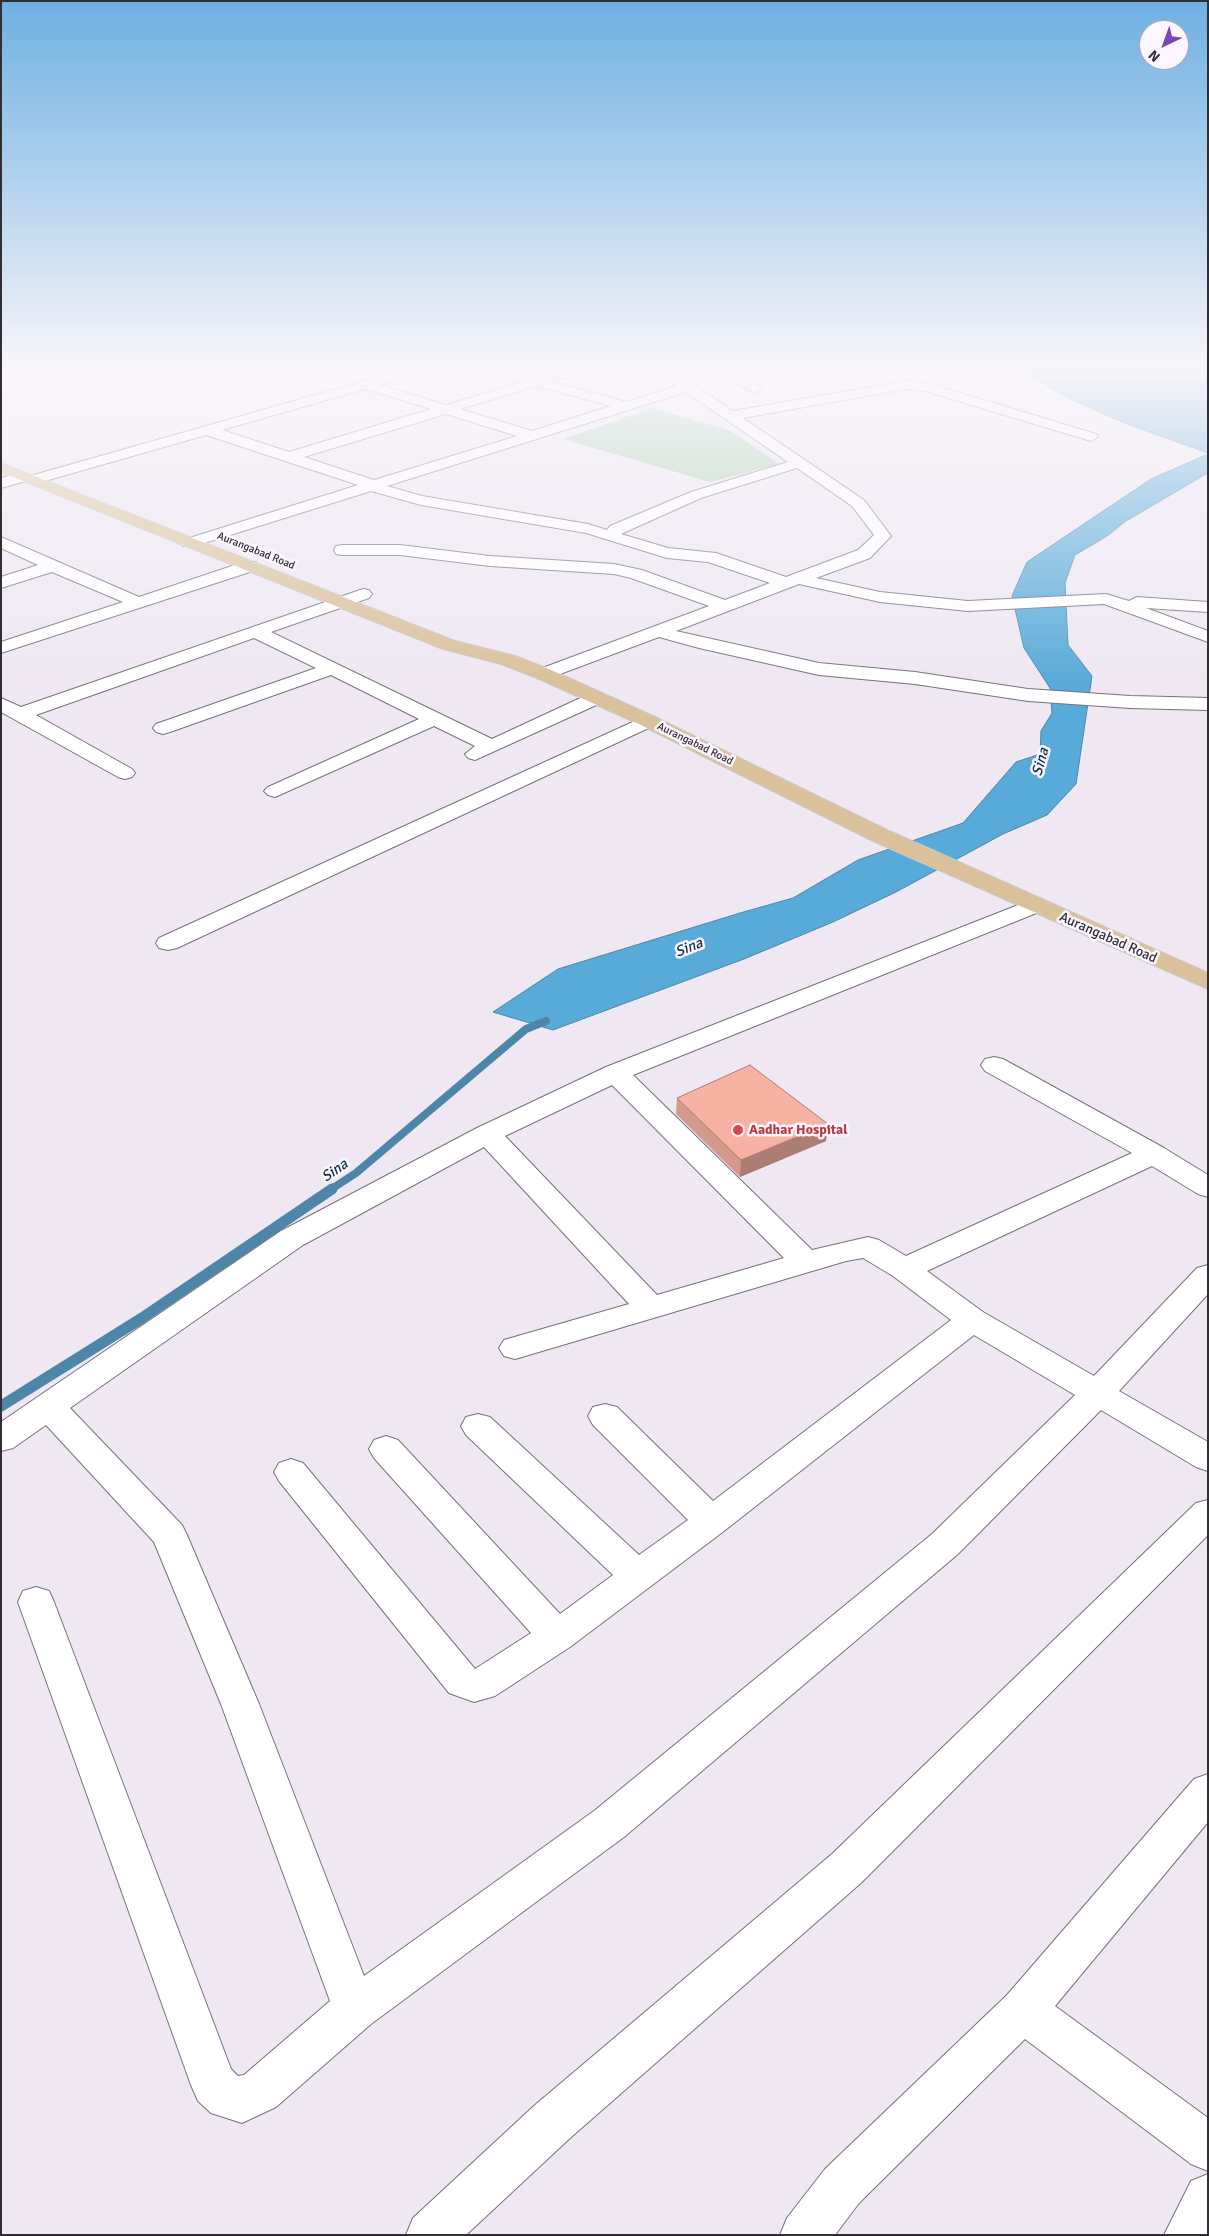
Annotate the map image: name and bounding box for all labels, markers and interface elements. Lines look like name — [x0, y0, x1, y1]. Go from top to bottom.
north arrow — [1139, 20, 1189, 70]
text: N — [1145, 46, 1164, 65]
street label: Aurangabad Road — [215, 529, 297, 573]
street label: Aurangabad Road — [655, 720, 735, 768]
water label: Sina — [1028, 746, 1054, 778]
street label: Aurangabad Road — [1057, 909, 1159, 967]
water label: Sina — [673, 934, 705, 962]
place label: Aadhar Hospital — [749, 1122, 848, 1138]
marker: Aadhar Hospital — [731, 1123, 745, 1137]
water label: Sina — [318, 1156, 352, 1186]

